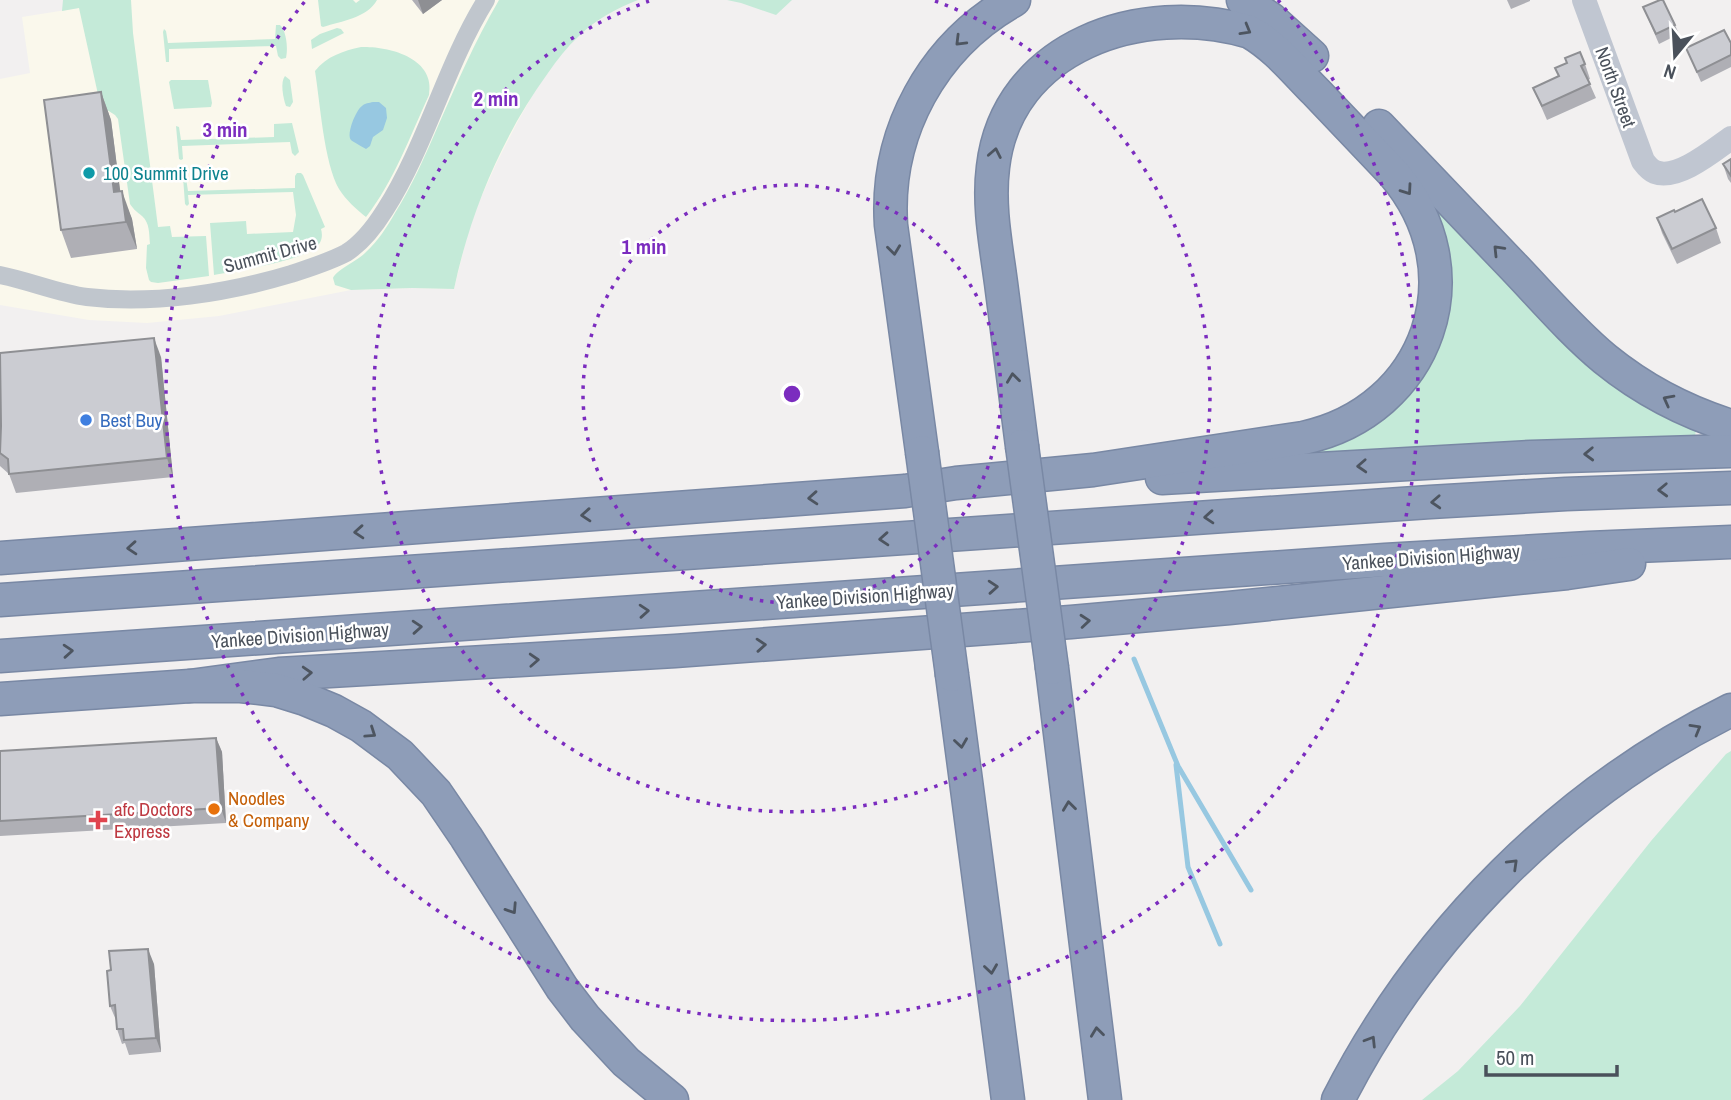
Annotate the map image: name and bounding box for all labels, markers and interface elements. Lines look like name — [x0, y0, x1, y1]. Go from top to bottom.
north arrow — [1640, 21, 1710, 91]
one-way arrow — [1239, 22, 1251, 35]
one-way arrow — [955, 33, 968, 46]
street label: North Street — [1589, 43, 1643, 132]
text: N — [1660, 58, 1679, 86]
text: 2 min — [474, 84, 518, 113]
text: 3 min — [203, 115, 247, 144]
one-way arrow — [987, 147, 1002, 159]
place label: 100 Summit Drive — [103, 160, 229, 186]
marker: 100 Summit Drive — [81, 165, 97, 181]
one-way arrow — [1399, 182, 1411, 195]
street label: Summit Drive — [221, 229, 319, 279]
text: 1 min — [622, 232, 666, 261]
one-way arrow — [886, 244, 901, 255]
one-way arrow — [1494, 246, 1507, 259]
one-way arrow — [1006, 372, 1021, 384]
centre of rings — [780, 382, 804, 406]
one-way arrow — [1663, 395, 1675, 408]
place label: Best Buy — [100, 407, 163, 433]
marker: Best Buy — [78, 412, 94, 428]
one-way arrow — [1584, 447, 1595, 462]
one-way arrow — [1356, 458, 1367, 473]
one-way arrow — [1657, 482, 1668, 497]
one-way arrow — [807, 490, 818, 505]
one-way arrow — [1430, 494, 1441, 509]
one-way arrow — [580, 507, 591, 522]
one-way arrow — [1203, 509, 1214, 524]
one-way arrow — [353, 524, 364, 539]
one-way arrow — [878, 531, 889, 546]
street label: Yankee Division Highway — [1341, 538, 1521, 576]
one-way arrow — [126, 541, 137, 556]
street label: Yankee Division Highway — [775, 577, 955, 615]
one-way arrow — [988, 580, 999, 595]
one-way arrow — [639, 604, 650, 619]
one-way arrow — [1080, 614, 1091, 629]
street label: Yankee Division Highway — [210, 616, 390, 654]
one-way arrow — [412, 620, 423, 635]
one-way arrow — [755, 638, 766, 653]
one-way arrow — [63, 644, 74, 659]
one-way arrow — [528, 652, 539, 667]
one-way arrow — [301, 665, 312, 680]
one-way arrow — [1689, 724, 1701, 737]
one-way arrow — [363, 725, 376, 737]
one-way arrow — [953, 737, 968, 749]
place label: Noodles & Company — [228, 785, 310, 833]
place label: afc Doctors Express — [114, 796, 193, 844]
marker: Noodles & Company — [206, 801, 222, 817]
one-way arrow — [1062, 801, 1077, 812]
marker: afc Doctors Express — [88, 810, 108, 830]
one-way arrow — [1505, 859, 1518, 872]
one-way arrow — [503, 901, 516, 914]
one-way arrow — [983, 963, 998, 974]
one-way arrow — [1090, 1026, 1105, 1037]
scale bar — [1486, 1034, 1617, 1078]
one-way arrow — [1363, 1035, 1376, 1048]
text: 50 m — [1496, 1043, 1534, 1072]

